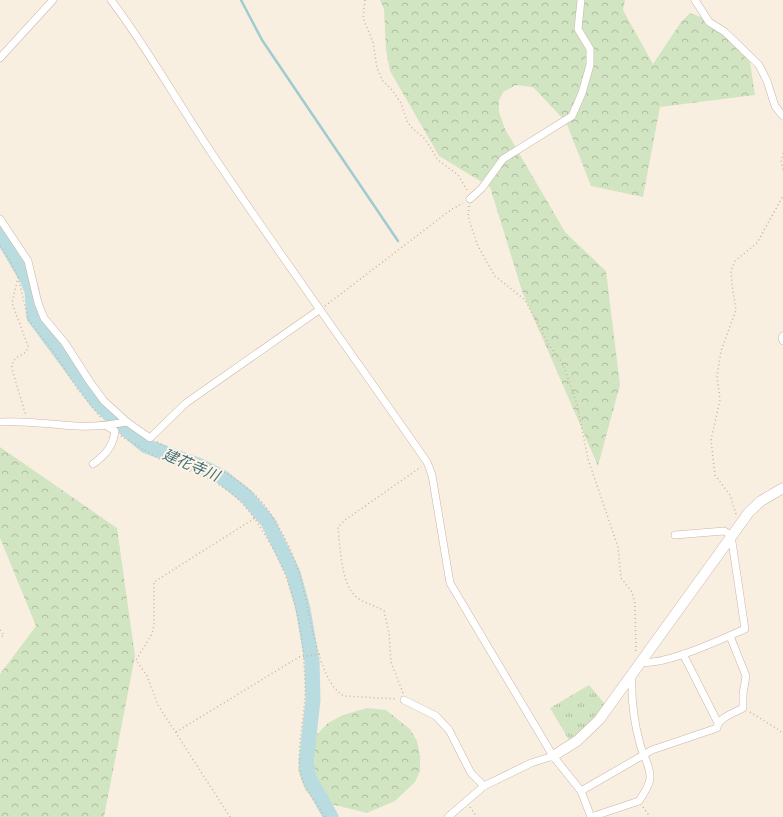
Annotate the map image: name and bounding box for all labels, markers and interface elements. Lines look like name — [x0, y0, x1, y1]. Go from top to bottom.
water label: 建花寺川 — [160, 445, 224, 486]

